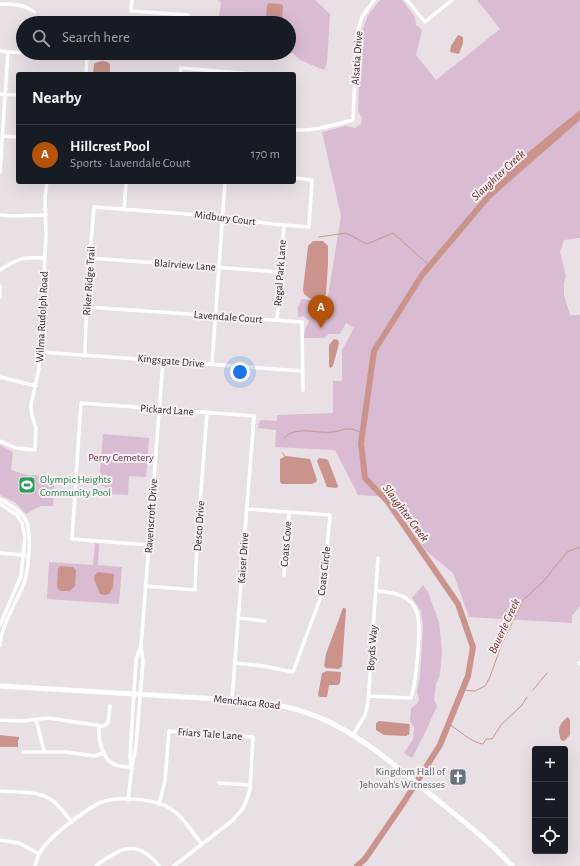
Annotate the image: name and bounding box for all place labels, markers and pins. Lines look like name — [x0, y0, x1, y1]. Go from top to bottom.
pin: A — [308, 295, 334, 328]
place label: Olympic Heights Community Pool — [40, 474, 111, 498]
sports icon: Olympic Heights Community Pool — [17, 475, 37, 495]
place label: Kingdom Hall of Jehovah's Witnesses — [359, 766, 446, 790]
church icon: Kingdom Hall of Jehovah's Witnesses — [448, 767, 468, 787]

